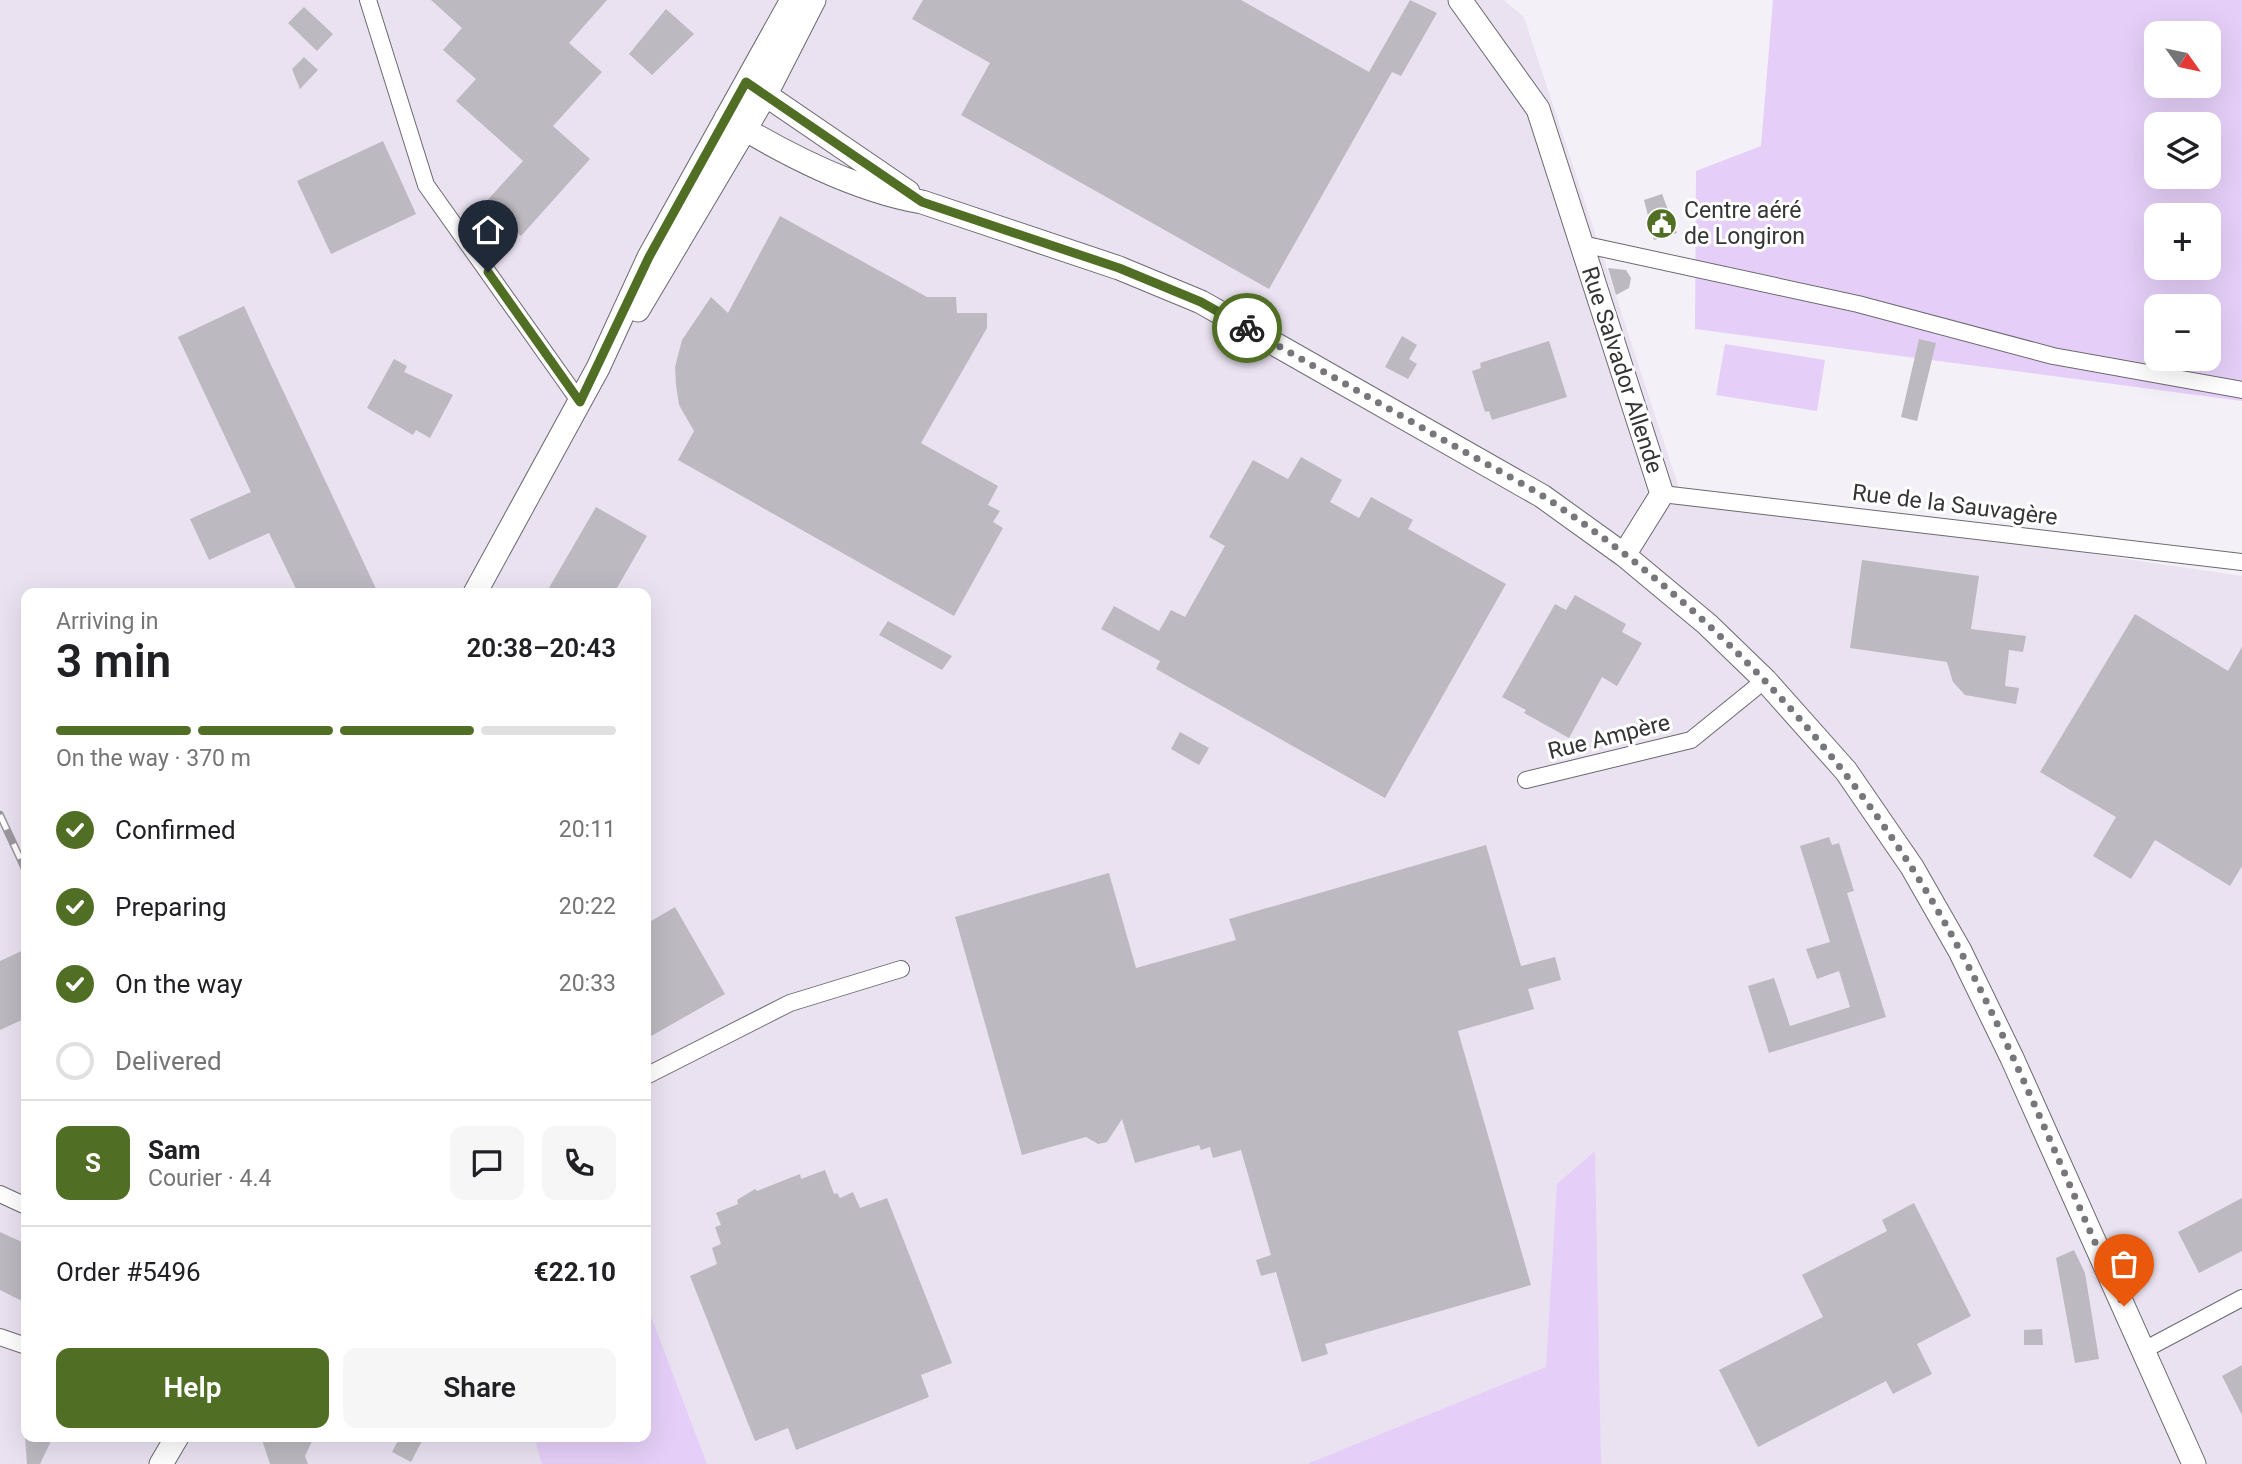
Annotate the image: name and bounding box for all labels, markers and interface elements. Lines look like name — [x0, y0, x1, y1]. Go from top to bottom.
north arrow — [2144, 21, 2221, 98]
map controls — [2144, 21, 2221, 371]
button: layers — [2144, 112, 2221, 189]
place label: Centre aéré de Longiron — [1684, 197, 1805, 250]
pin — [458, 200, 518, 272]
button: + — [2144, 203, 2221, 280]
public building icon: Centre aéré de Longiron — [1644, 206, 1678, 240]
icon: home — [469, 211, 507, 249]
street label: Rue Salvador Allende — [1576, 263, 1668, 477]
courier — [1212, 293, 1282, 363]
button: − — [2144, 294, 2221, 371]
icon: bike — [1228, 309, 1266, 347]
street label: Rue de la Sauvagère — [1851, 479, 2059, 531]
text: Arriving in — [56, 608, 159, 635]
text: 20:38–20:43 — [466, 633, 616, 663]
text: 3 min — [56, 634, 171, 688]
street label: Rue Ampère — [1545, 709, 1673, 765]
text: On the way · 370 m — [56, 745, 251, 772]
icon: check — [56, 811, 94, 849]
text: Confirmed — [115, 815, 236, 845]
text: 20:11 — [559, 816, 616, 843]
icon: check — [56, 888, 94, 926]
text: Preparing — [115, 892, 227, 922]
text: 20:22 — [559, 893, 616, 920]
icon: check — [56, 965, 94, 1003]
text: On the way — [115, 969, 243, 999]
text: 20:33 — [559, 970, 616, 997]
text: Delivered — [115, 1046, 222, 1076]
button: chat — [450, 1126, 524, 1200]
button: phone — [542, 1126, 616, 1200]
text: Sam — [148, 1135, 200, 1165]
text: S — [85, 1148, 101, 1178]
text: Courier · 4.4 — [148, 1165, 271, 1192]
pin — [2094, 1234, 2154, 1306]
icon: bag — [2105, 1245, 2143, 1283]
text: Order #5496 — [56, 1257, 201, 1287]
text: €22.10 — [534, 1257, 616, 1287]
button: Help — [56, 1348, 329, 1428]
button: Share — [343, 1348, 616, 1428]

